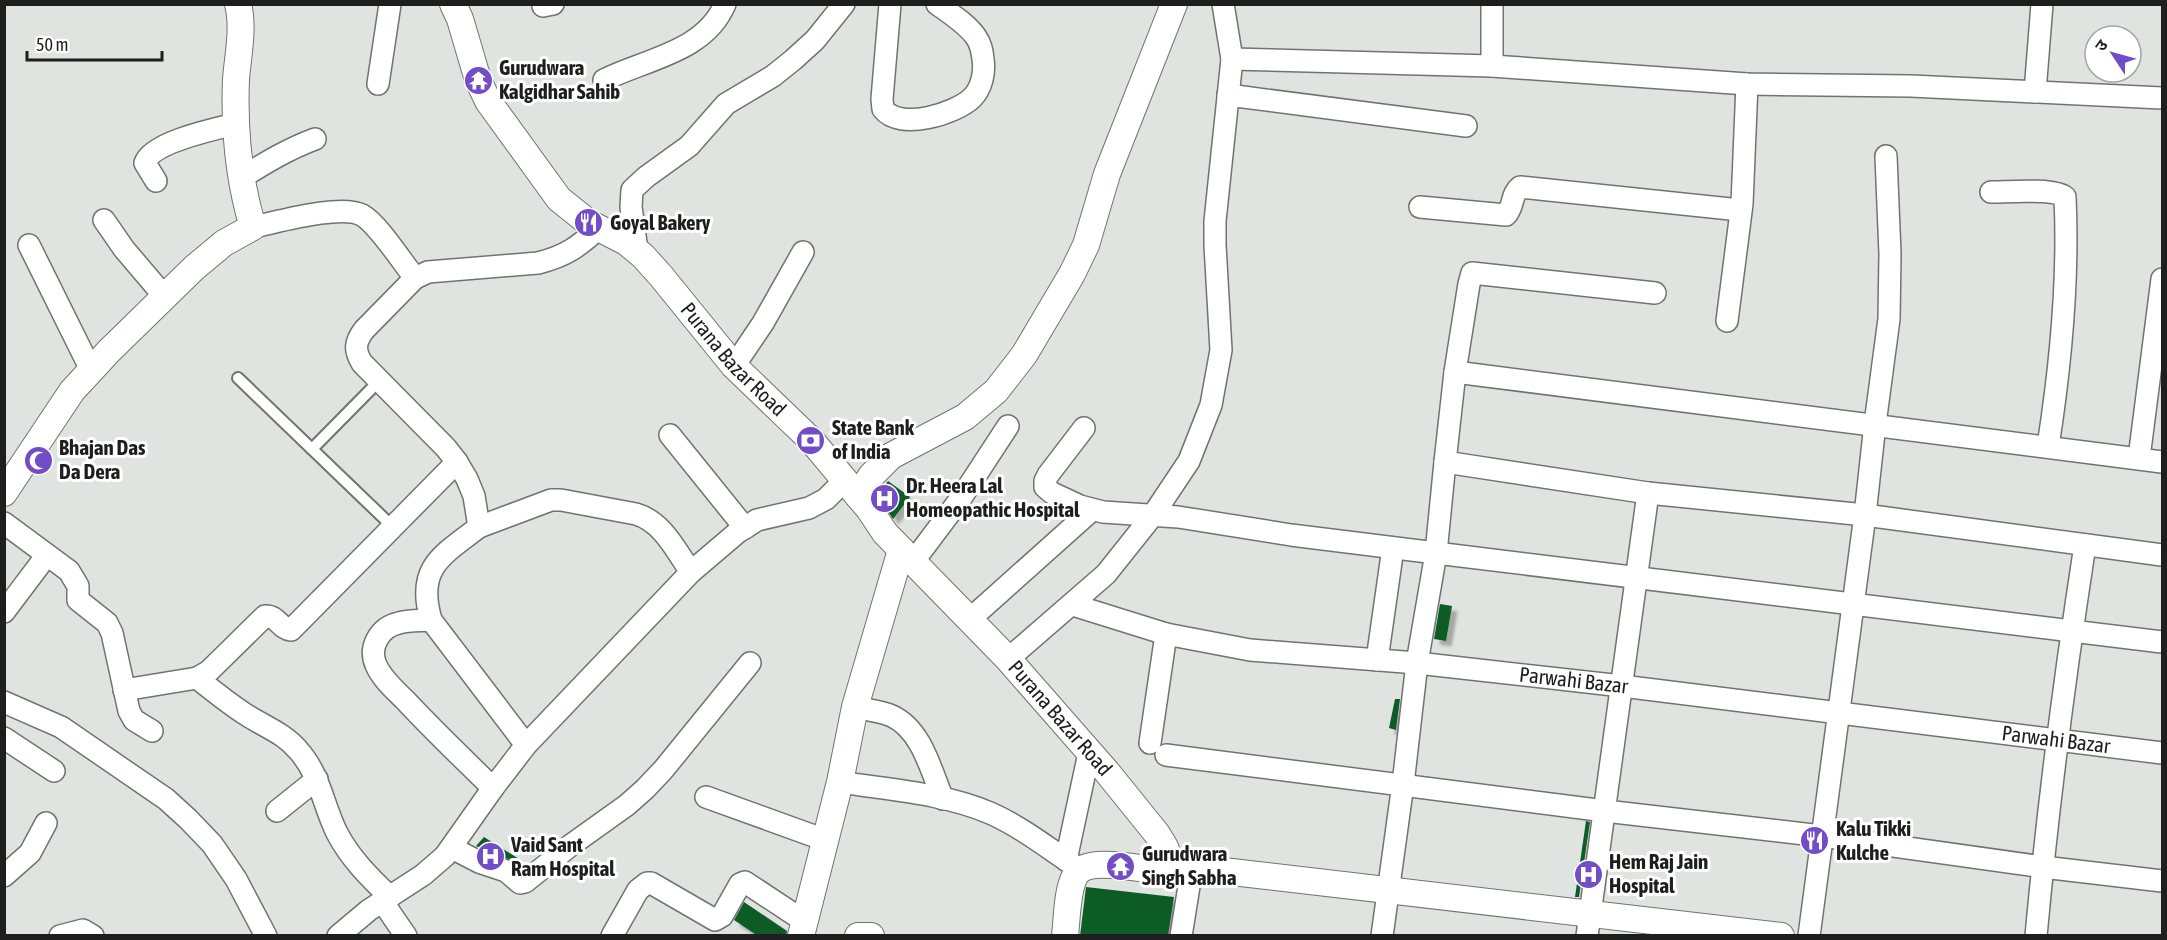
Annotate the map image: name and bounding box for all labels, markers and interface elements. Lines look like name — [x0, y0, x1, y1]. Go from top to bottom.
scale bar — [27, 24, 162, 62]
north arrow — [2083, 24, 2143, 84]
text: 50 m — [36, 34, 68, 55]
text: उ — [2091, 36, 2111, 54]
place label: Gurudwara Kalgidhar Sahib — [499, 55, 620, 103]
temple icon: Gurudwara Kalgidhar Sahib — [462, 64, 494, 96]
restaurant icon: Goyal Bakery — [573, 207, 605, 239]
place label: Goyal Bakery — [610, 210, 711, 234]
street label: Purana Bazar Road — [676, 297, 792, 421]
place label: State Bank of India — [832, 415, 915, 463]
bank icon: State Bank of India — [795, 424, 827, 456]
place label: Bhajan Das Da Dera — [59, 435, 146, 483]
mosque icon: Bhajan Das Da Dera — [22, 444, 54, 476]
place label: Dr. Heera Lal Homeopathic Hospital — [906, 473, 1080, 521]
hospital icon: Dr. Heera Lal Homeopathic Hospital — [869, 482, 901, 514]
street label: Purana Bazar Road — [1004, 655, 1118, 780]
street label: Parwahi Bazar — [1518, 662, 1630, 698]
street label: Parwahi Bazar — [2000, 720, 2112, 758]
place label: Kalu Tikki Kulche — [1836, 816, 1911, 864]
restaurant icon: Kalu Tikki Kulche — [1799, 825, 1831, 857]
place label: Vaid Sant Ram Hospital — [510, 832, 615, 880]
hospital icon: Vaid Sant Ram Hospital — [474, 841, 506, 873]
place label: Gurudwara Singh Sabha — [1142, 841, 1237, 889]
place label: Hem Raj Jain Hospital — [1609, 849, 1708, 897]
temple icon: Gurudwara Singh Sabha — [1105, 850, 1137, 882]
hospital icon: Hem Raj Jain Hospital — [1572, 858, 1604, 890]

